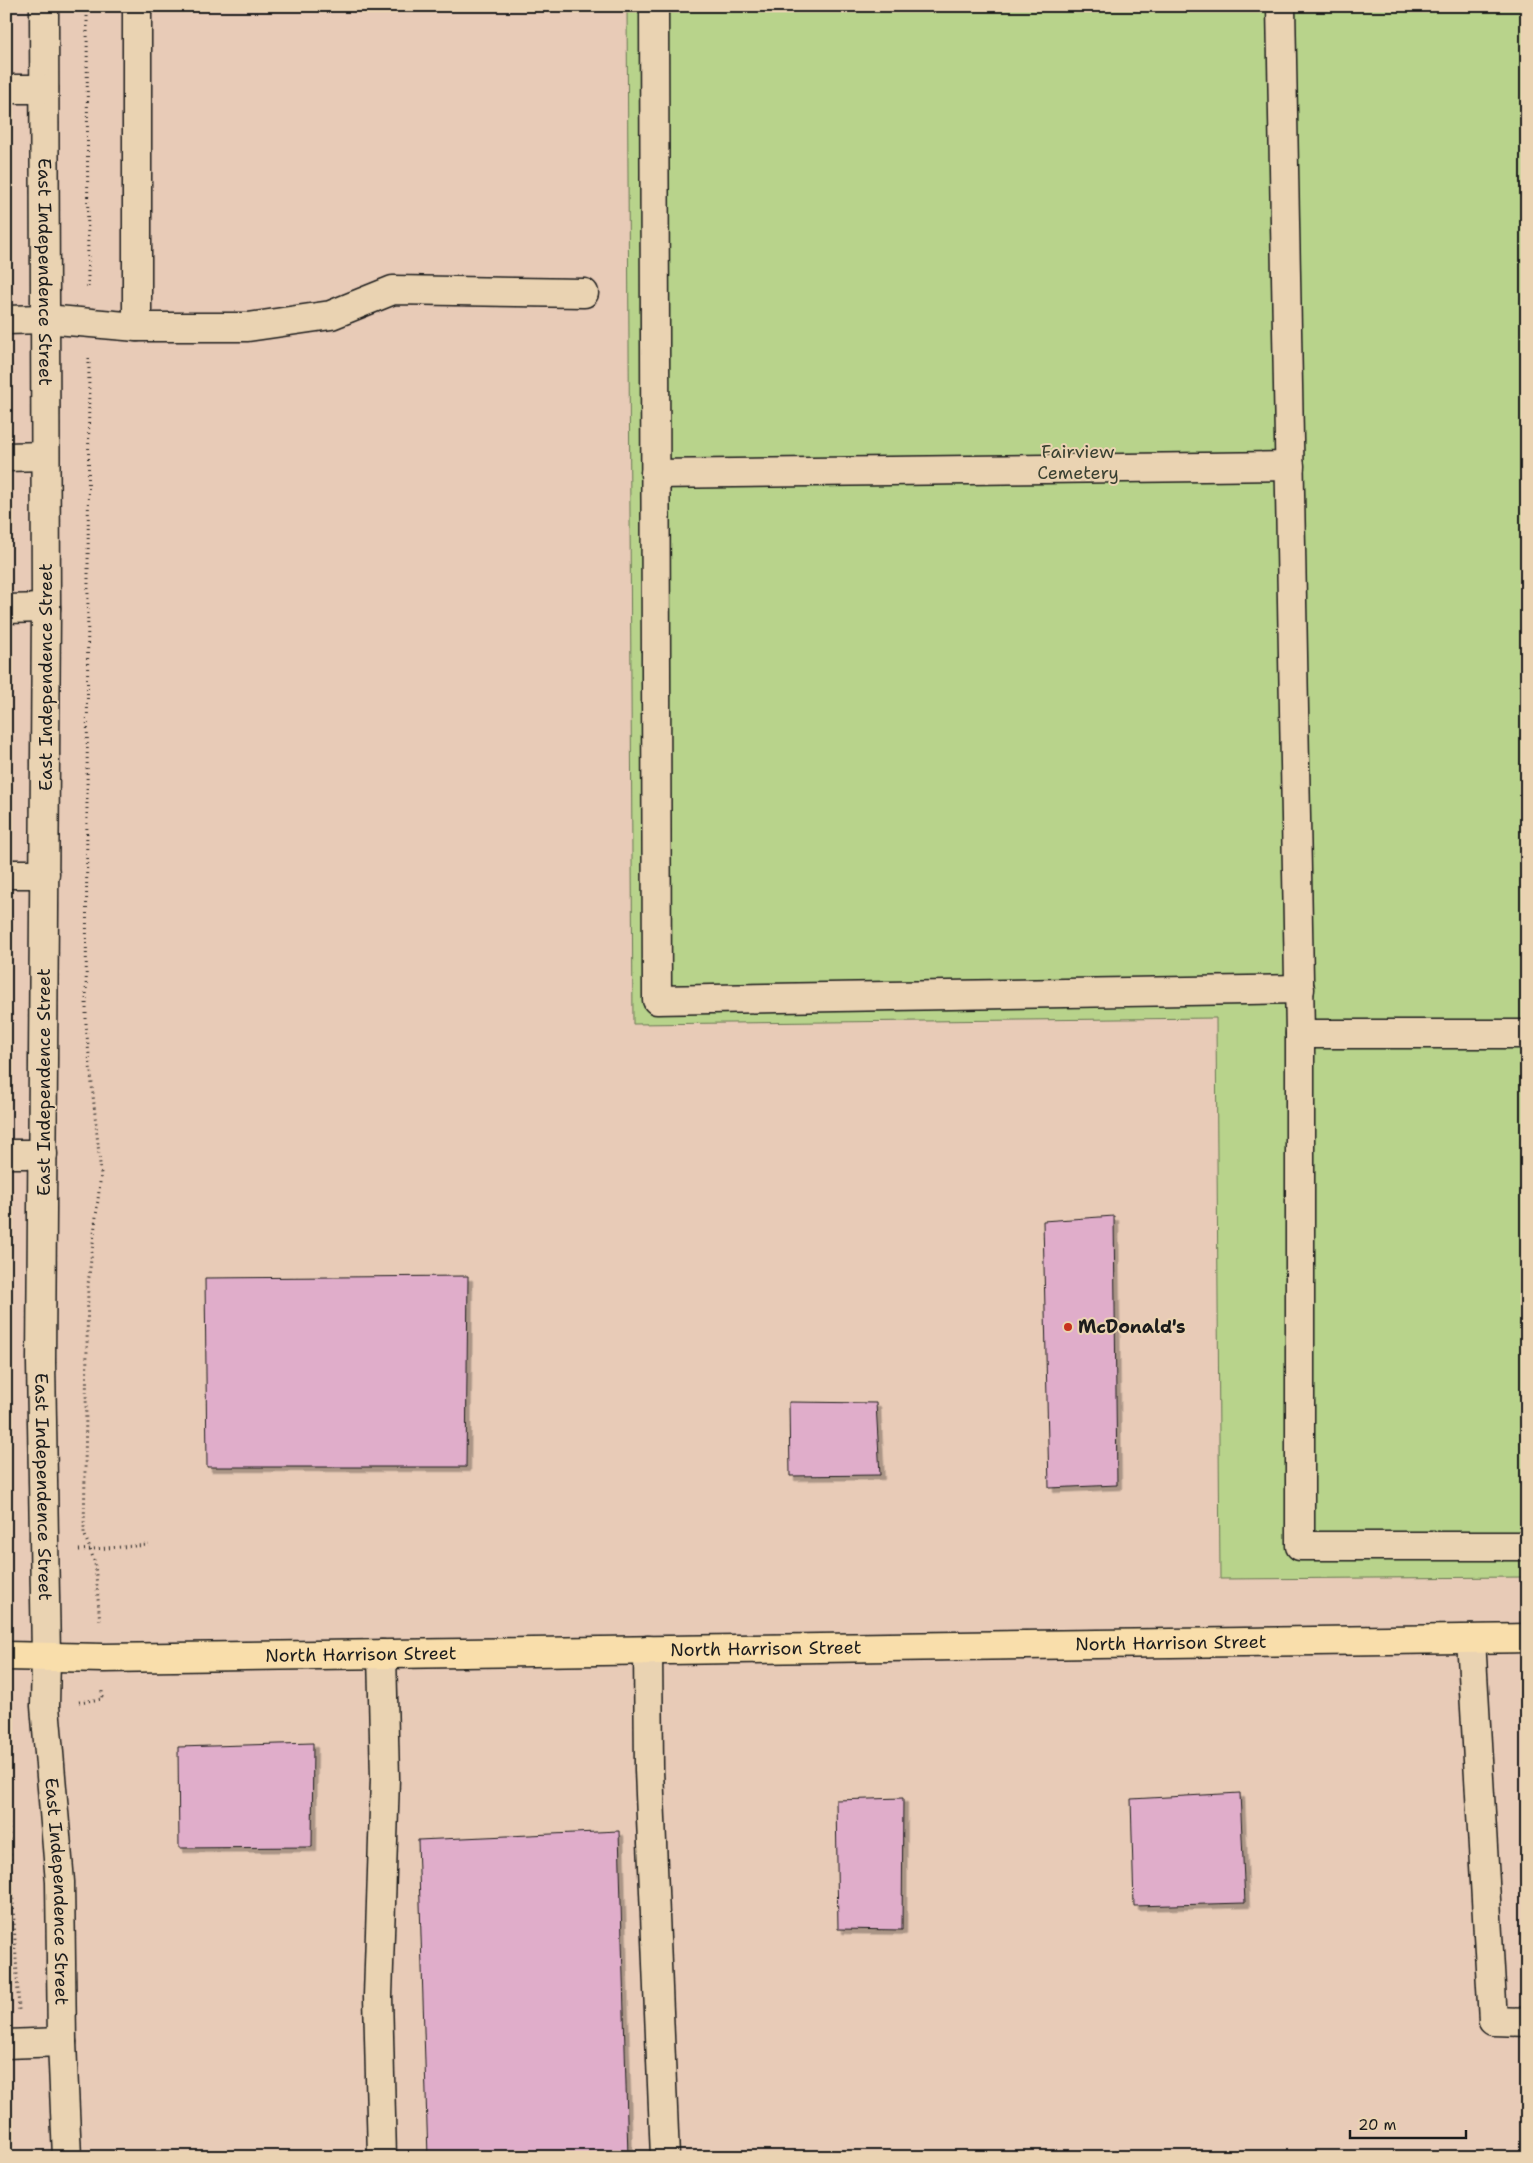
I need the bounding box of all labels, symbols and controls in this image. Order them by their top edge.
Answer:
street label: East Independence Street [33,158,57,386]
park label: Fairview Cemetery [1037,440,1119,485]
street label: East Independence Street [34,563,58,791]
street label: East Independence Street [32,968,56,1196]
place label: McDonald's [1078,1315,1185,1339]
marker: McDonald's [1062,1321,1074,1333]
street label: East Independence Street [29,1373,57,1601]
street label: North Harrison Street [1075,1630,1267,1656]
street label: North Harrison Street [670,1635,862,1662]
street label: North Harrison Street [265,1641,457,1668]
street label: East Independence Street [39,1777,74,2006]
scale bar [1350,2108,1467,2140]
text: 20 m [1358,2115,1397,2135]

